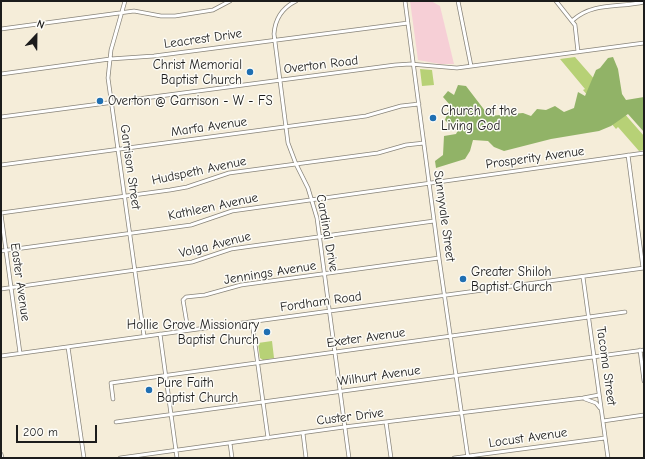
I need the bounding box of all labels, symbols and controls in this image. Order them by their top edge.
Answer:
north arrow [16,16,56,56]
text: N [35,17,46,32]
street label: Leacrest Drive [163,26,243,52]
street label: Overton Road [283,53,359,77]
place label: Christ Memorial Baptist Church [153,57,242,88]
marker: Christ Memorial Baptist Church [245,67,255,77]
place label: Overton @ Garrison - W - FS [108,93,273,109]
marker: Overton @ Garrison - W - FS [95,96,105,106]
place label: Church of the Living God [441,103,517,134]
marker: Church of the Living God [428,113,438,123]
street label: Marfa Avenue [170,114,248,140]
street label: Garrison Street [116,124,144,210]
street label: Prosperity Avenue [485,143,585,173]
street label: Hudspeth Avenue [150,153,248,189]
street label: Sunnyvale Street [430,169,458,263]
street label: Kathleen Avenue [167,190,259,224]
street label: Cardinal Drive [313,193,341,273]
street label: Volga Avenue [177,229,253,261]
street label: Easter Avenue [7,242,33,322]
street label: Jennings Avenue [223,258,317,288]
place label: Greater Shiloh Baptist Church [471,264,552,295]
marker: Greater Shiloh Baptist Church [458,274,468,284]
street label: Fordham Road [279,289,363,315]
place label: Hollie Grove Missionary Baptist Church [127,317,259,348]
street label: Exeter Avenue [326,325,406,351]
street label: Tacoma Street [593,325,619,407]
marker: Hollie Grove Missionary Baptist Church [262,327,272,337]
street label: Wilhurt Avenue [337,362,421,390]
place label: Pure Faith Baptist Church [157,375,238,406]
marker: Pure Faith Baptist Church [144,385,154,395]
street label: Custer Drive [316,405,384,429]
scale bar [18,417,99,443]
text: 200 m [23,425,58,439]
street label: Locust Avenue [488,425,568,451]

